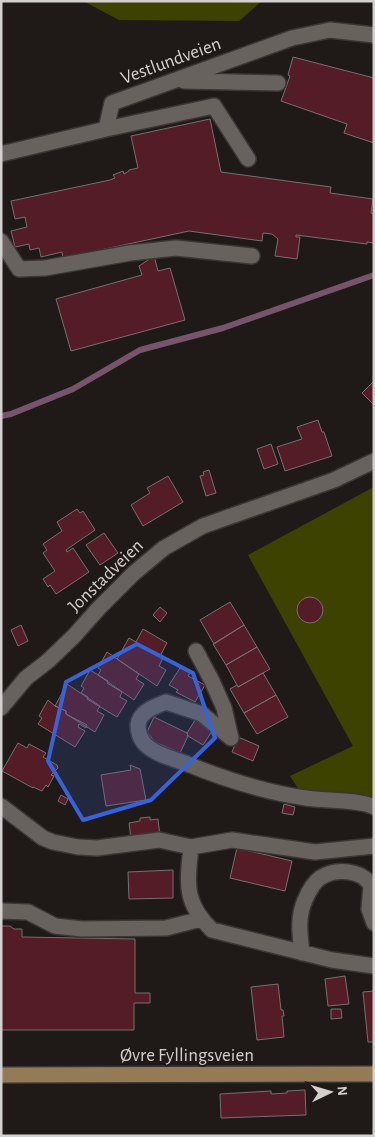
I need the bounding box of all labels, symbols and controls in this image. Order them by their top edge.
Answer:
street label: Vestlundveien [118,34,224,88]
street label: Jonstadveien [65,536,147,616]
street label: Øvre Fyllingsveien [120,1046,254,1065]
north arrow [305,1067,355,1117]
text: N [335,1085,349,1096]

